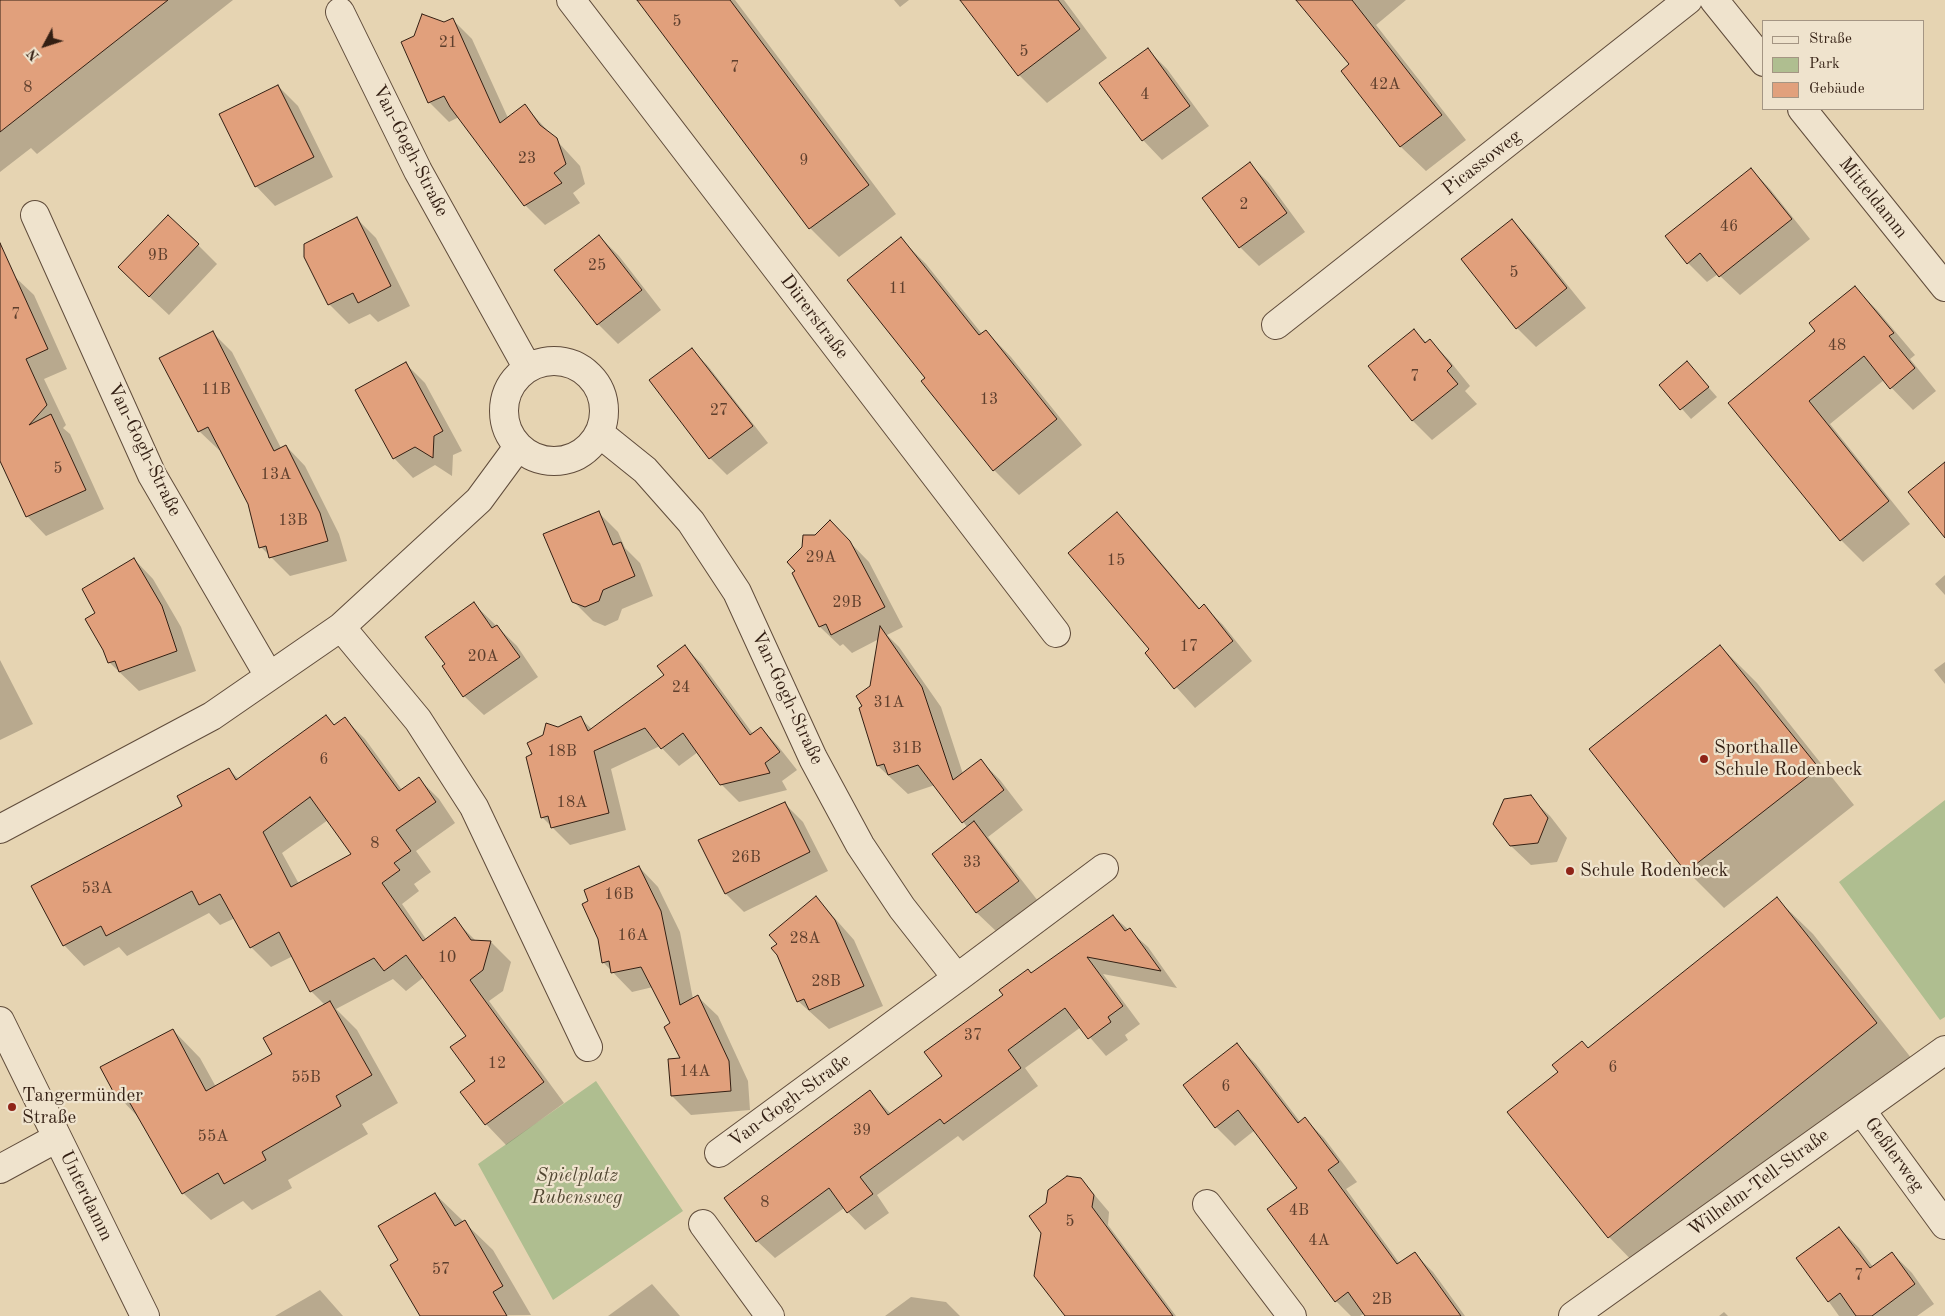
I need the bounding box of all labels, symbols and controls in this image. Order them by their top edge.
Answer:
house number: 5 [672,12,682,32]
north arrow [20,20,70,70]
legend [1762,20,1925,110]
text: Straße [1809,32,1852,47]
house number: 21 [439,33,457,53]
house number: 5 [1019,42,1029,62]
text: N [25,46,42,63]
text: Park [1809,57,1840,72]
house number: 7 [730,58,740,78]
house number: 42A [1370,75,1400,95]
house number: 8 [23,78,33,98]
street label: Van-Gogh-Straße [367,81,453,221]
text: Gebäude [1809,82,1865,97]
house number: 4 [1140,85,1150,105]
street label: Picassoweg [1438,125,1526,201]
house number: 23 [518,149,536,169]
house number: 9 [799,151,809,171]
street label: Mitteldamm [1833,153,1913,243]
house number: 2 [1239,195,1249,215]
house number: 46 [1720,217,1738,237]
house number: 9B [148,246,168,266]
house number: 25 [588,256,606,276]
house number: 5 [1509,263,1519,283]
street label: Dürerstraße [775,270,853,364]
house number: 11 [889,279,907,299]
house number: 7 [11,305,21,325]
house number: 48 [1828,336,1846,356]
house number: 7 [1410,367,1420,387]
street label: Van-Gogh-Straße [102,380,186,520]
house number: 11B [201,380,231,400]
house number: 13 [980,390,998,410]
house number: 27 [710,401,728,421]
house number: 5 [53,459,63,479]
house number: 13A [261,465,291,485]
house number: 13B [278,511,308,531]
house number: 29A [806,548,836,568]
house number: 15 [1107,551,1125,571]
house number: 29B [832,593,862,613]
street label: Van-Gogh-Straße [746,628,828,768]
house number: 17 [1180,637,1198,657]
house number: 20A [468,647,498,667]
house number: 24 [672,678,690,698]
house number: 31A [874,693,904,713]
place label: Sporthalle Schule Rodenbeck [1714,737,1862,781]
house number: 31B [892,739,922,759]
house number: 18B [547,742,577,762]
house number: 6 [319,750,329,770]
marker: Sporthalle Schule Rodenbeck [1698,753,1710,765]
house number: 18A [557,793,587,813]
house number: 8 [370,834,380,854]
house number: 26B [731,848,761,868]
house number: 33 [963,853,981,873]
place label: Schule Rodenbeck [1580,860,1728,882]
marker: Schule Rodenbeck [1564,865,1576,877]
house number: 53A [82,879,112,899]
house number: 16B [604,885,634,905]
house number: 16A [618,926,648,946]
house number: 28A [790,929,820,949]
house number: 10 [438,948,456,968]
house number: 28B [811,972,841,992]
house number: 37 [964,1026,982,1046]
street label: Van-Gogh-Straße [725,1049,855,1153]
house number: 12 [488,1054,506,1074]
house number: 6 [1608,1058,1618,1078]
house number: 14A [680,1062,710,1082]
house number: 55B [291,1068,321,1088]
house number: 6 [1221,1077,1231,1097]
place label: Tangermünder Straße [22,1085,143,1129]
marker: Tangermünder Straße [6,1101,18,1113]
street label: Geßlerweg [1859,1113,1929,1197]
house number: 39 [853,1121,871,1141]
street label: Wilhelm-Tell-Straße [1684,1124,1834,1242]
house number: 55A [198,1127,228,1147]
street label: Unterdamm [54,1147,118,1245]
park label: Spielplatz Rubensweg [532,1165,622,1209]
house number: 8 [760,1193,770,1213]
house number: 4B [1289,1201,1309,1221]
house number: 5 [1065,1212,1075,1232]
house number: 4A [1308,1231,1330,1251]
house number: 57 [432,1260,450,1280]
house number: 7 [1854,1266,1864,1286]
house number: 2B [1372,1290,1392,1310]

